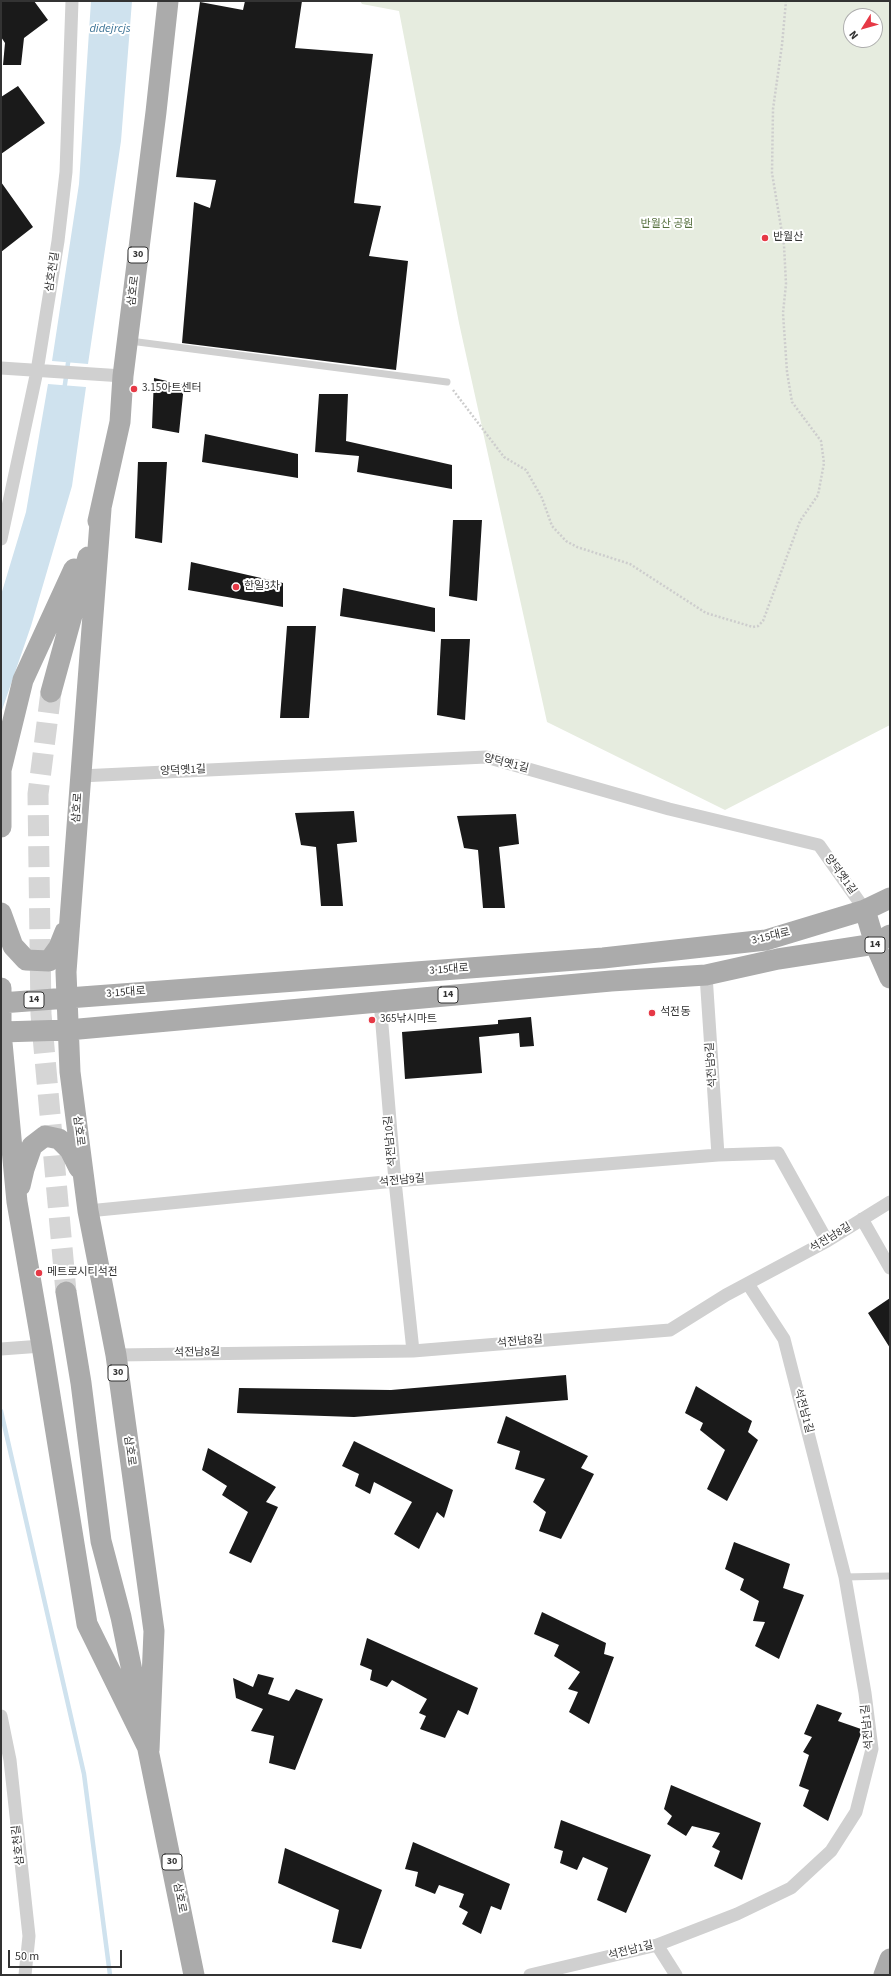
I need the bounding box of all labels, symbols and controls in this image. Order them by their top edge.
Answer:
north arrow [843,8,883,48]
water label: didejrcjs [89,22,131,36]
text: N [846,27,862,42]
park label: 반월산 공원 [641,218,693,232]
place label: 반월산 [773,231,803,245]
marker: 반월산 [760,233,770,243]
road number: 30 [128,247,148,263]
street label: 삼호천길 [43,251,63,293]
street label: 삼호로 [126,275,142,307]
place label: 3.15아트센터 [142,382,202,396]
marker: 3.15아트센터 [129,384,139,394]
place label: 한일3차 [244,580,280,594]
marker: 한일3차 [231,582,241,592]
street label: 양덕옛1길 [482,752,530,776]
street label: 양덕옛1길 [160,763,206,779]
street label: 삼호로 [70,792,86,824]
street label: 양덕옛1길 [821,853,859,897]
street label: 3·15대로 [750,926,792,948]
road number: 14 [865,937,885,953]
street label: 3·15대로 [429,962,469,978]
street label: 3·15대로 [106,985,146,1001]
road number: 14 [438,987,458,1003]
road number: 14 [24,992,44,1008]
place label: 석전동 [660,1006,690,1020]
marker: 석전동 [647,1008,657,1018]
place label: 365낚시마트 [380,1013,437,1027]
marker: 365낚시마트 [367,1015,377,1025]
street label: 석전남9길 [704,1042,720,1088]
street label: 삼호로 [70,1115,86,1147]
street label: 석전남10길 [382,1115,400,1167]
street label: 석전남9길 [379,1172,425,1190]
street label: 석전남8길 [808,1221,854,1255]
place label: 메트로시티석전 [47,1266,118,1280]
marker: 메트로시티석전 [34,1268,44,1278]
street label: 석전남8길 [497,1333,543,1351]
street label: 석전남8길 [174,1346,220,1360]
road number: 30 [108,1365,128,1381]
street label: 석전남1길 [791,1387,815,1435]
street label: 삼호로 [120,1435,138,1467]
street label: 석전남1길 [859,1704,877,1750]
street label: 삼호천길 [10,1824,28,1866]
road number: 30 [162,1854,182,1870]
street label: 삼호로 [170,1882,188,1914]
street label: 석전남1길 [607,1939,655,1963]
scale bar [10,1942,124,1968]
text: 50 m [15,1948,39,1965]

